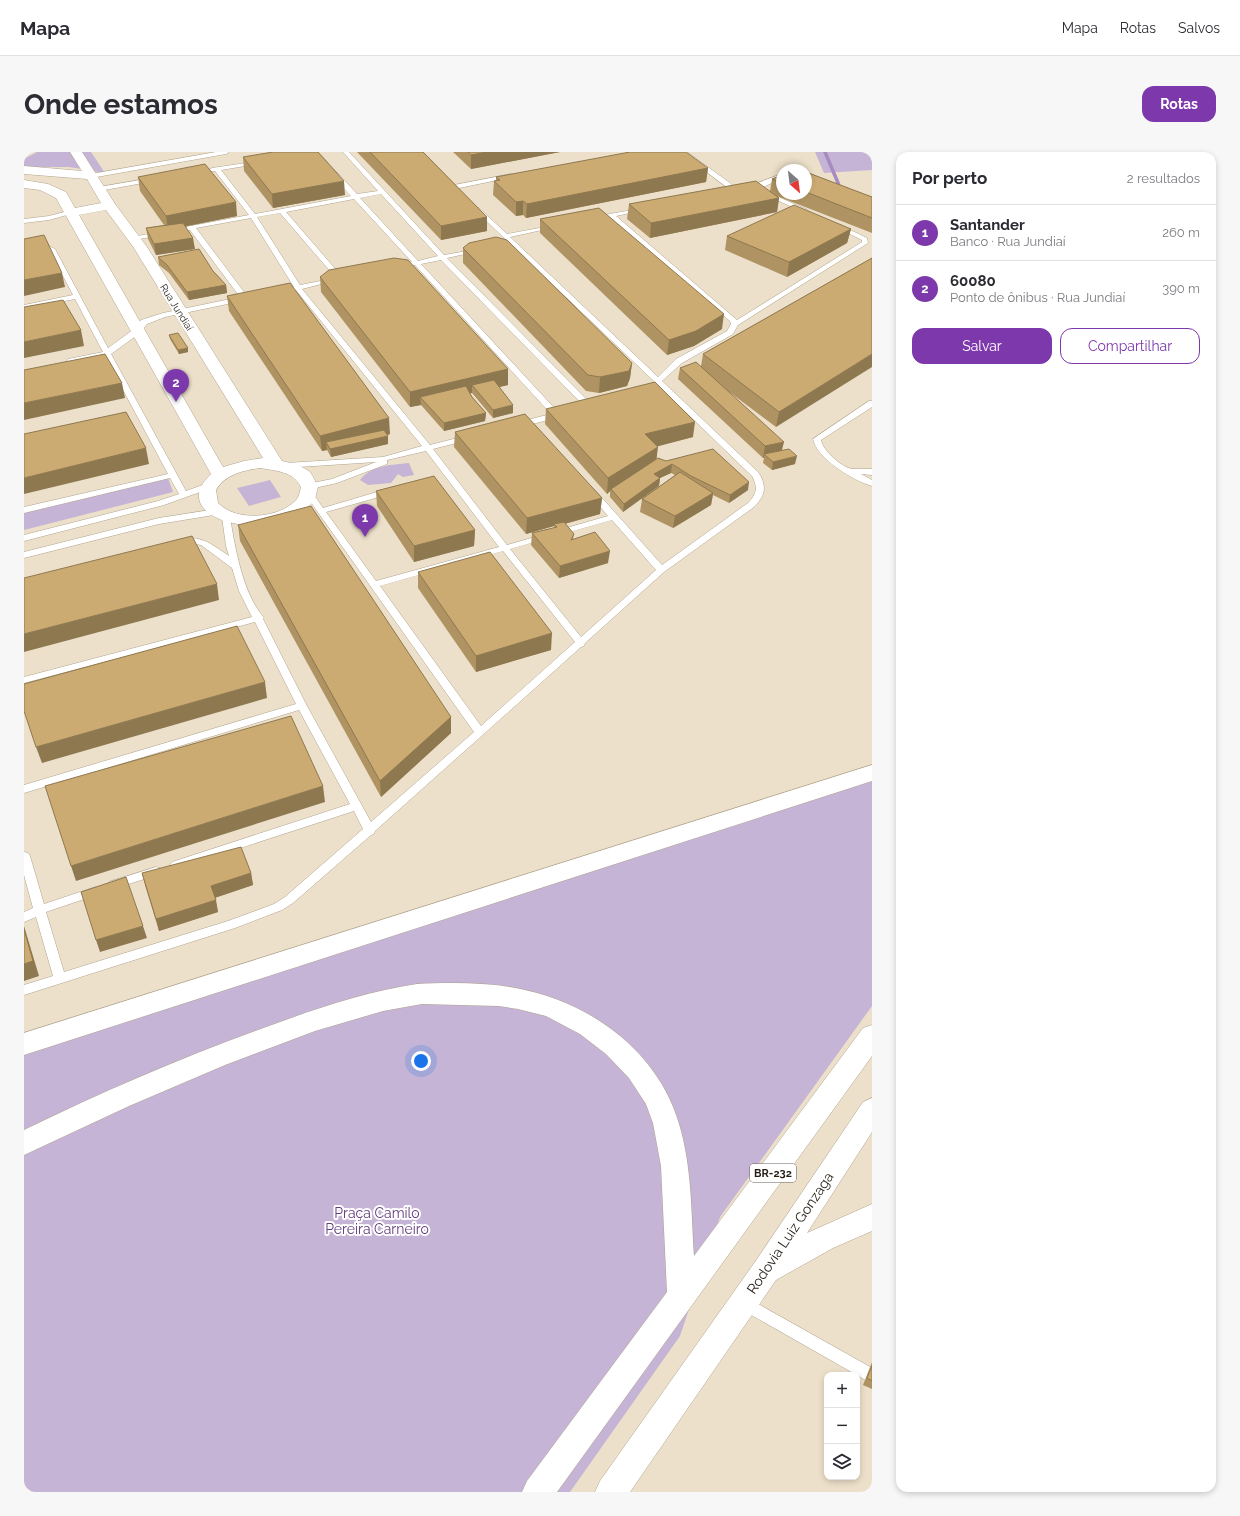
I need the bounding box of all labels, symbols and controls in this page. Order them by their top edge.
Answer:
text: Mapa [20,17,70,39]
text: Mapa [1062,20,1098,36]
text: Rotas [1120,20,1156,36]
text: Salvos [1178,20,1220,36]
button: Rotas [1142,86,1216,122]
text: Onde estamos [24,88,218,121]
north arrow [776,164,812,200]
text: Por perto [912,168,987,188]
text: 2 resultados [1127,171,1200,186]
text: Santander [950,216,1025,234]
text: 1 [922,225,928,240]
text: 260 m [1162,225,1200,240]
text: Banco · Rua Jundiaí [950,234,1066,249]
text: 60080 [950,272,996,290]
text: 2 [921,281,929,296]
text: 390 m [1162,281,1200,296]
street label: Rua Jundiaí [158,282,196,333]
text: Ponto de ônibus · Rua Jundiaí [950,290,1125,305]
button: Salvar [912,328,1052,364]
button: Compartilhar [1060,328,1200,364]
pin: 2 [163,369,189,402]
pin: 1 [352,504,378,537]
your location [411,1051,431,1071]
road number: BR-232 [750,1164,796,1182]
street label: Rodovia Luiz Gonzaga [743,1169,837,1297]
park label: Praça Camilo Pereira Carneiro [325,1205,429,1237]
map controls [824,1372,860,1480]
button: + [824,1372,860,1408]
button: − [824,1408,860,1444]
button: layers [824,1444,860,1480]

